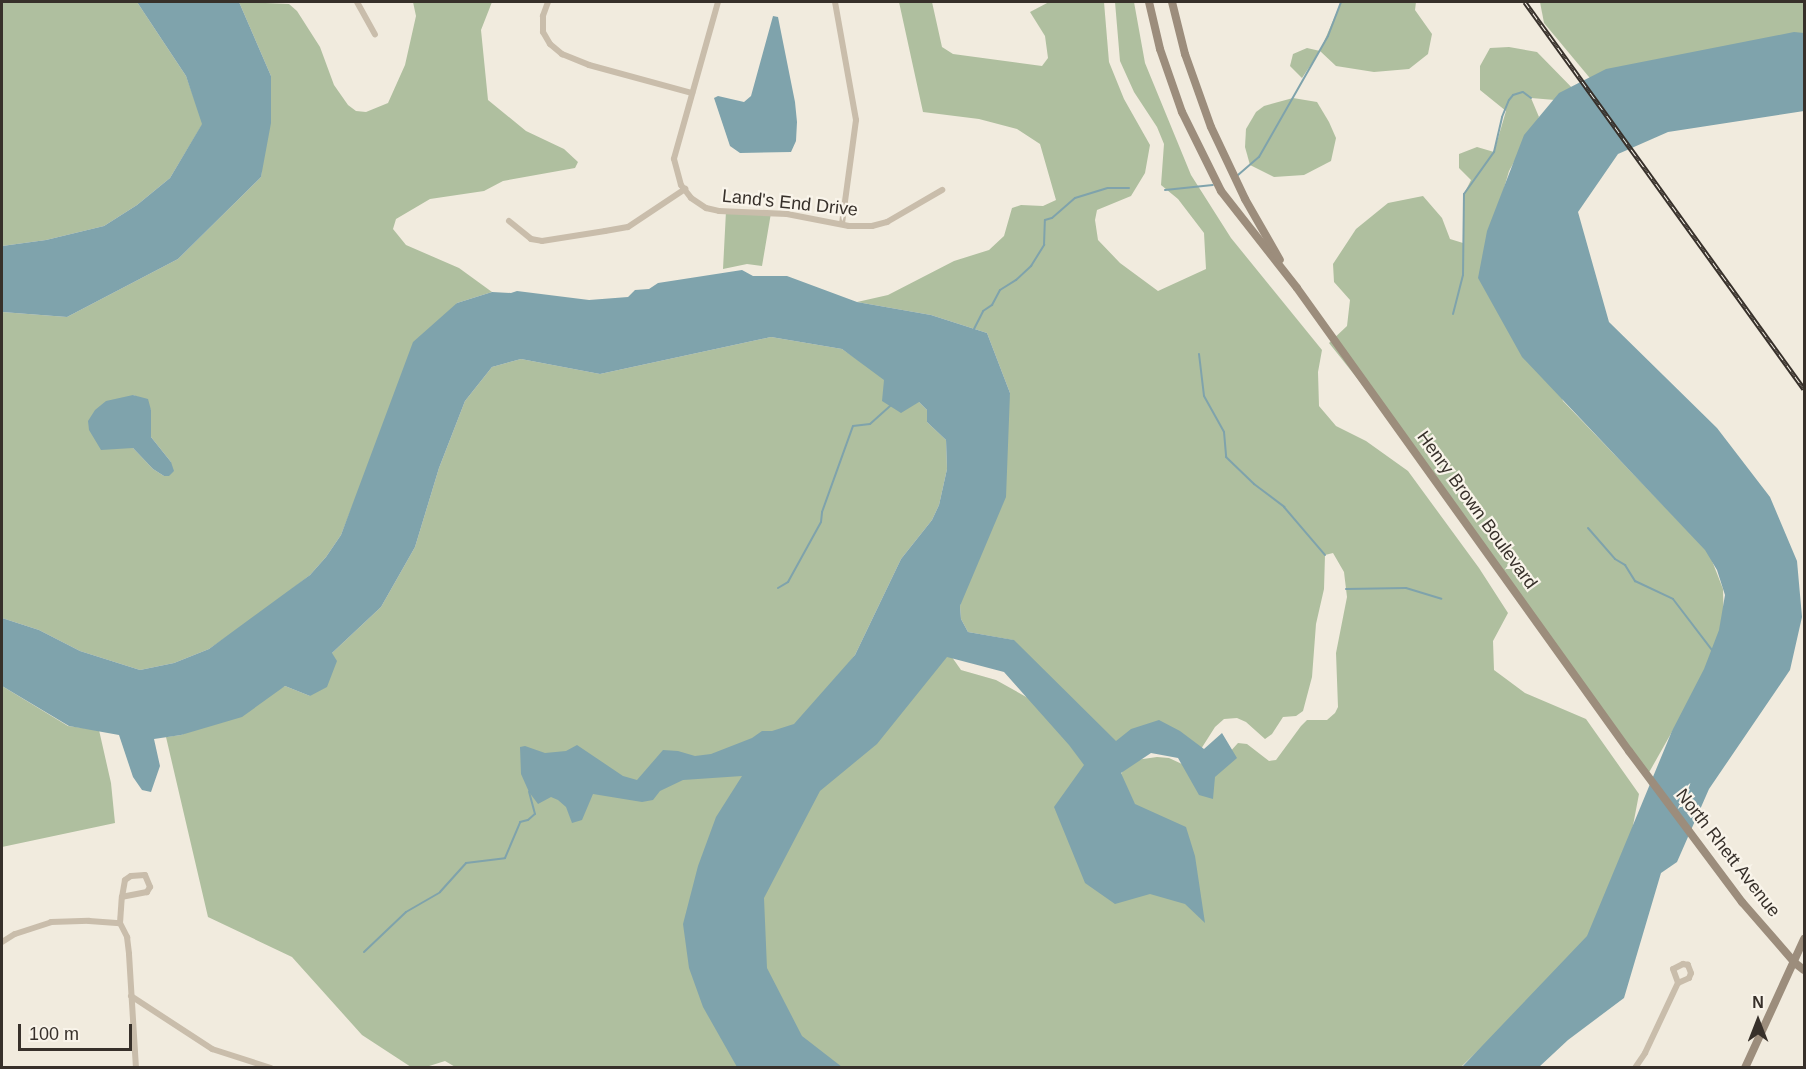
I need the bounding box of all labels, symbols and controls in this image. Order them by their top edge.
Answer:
street label: Land's End Drive [721,185,859,221]
street label: Henry Brown Boulevard [1412,427,1542,593]
street label: North Rhett Avenue [1671,784,1785,922]
north arrow [1728,991,1788,1051]
text: N [1752,994,1764,1011]
scale bar [21,1012,135,1050]
text: 100 m [29,1024,79,1044]

